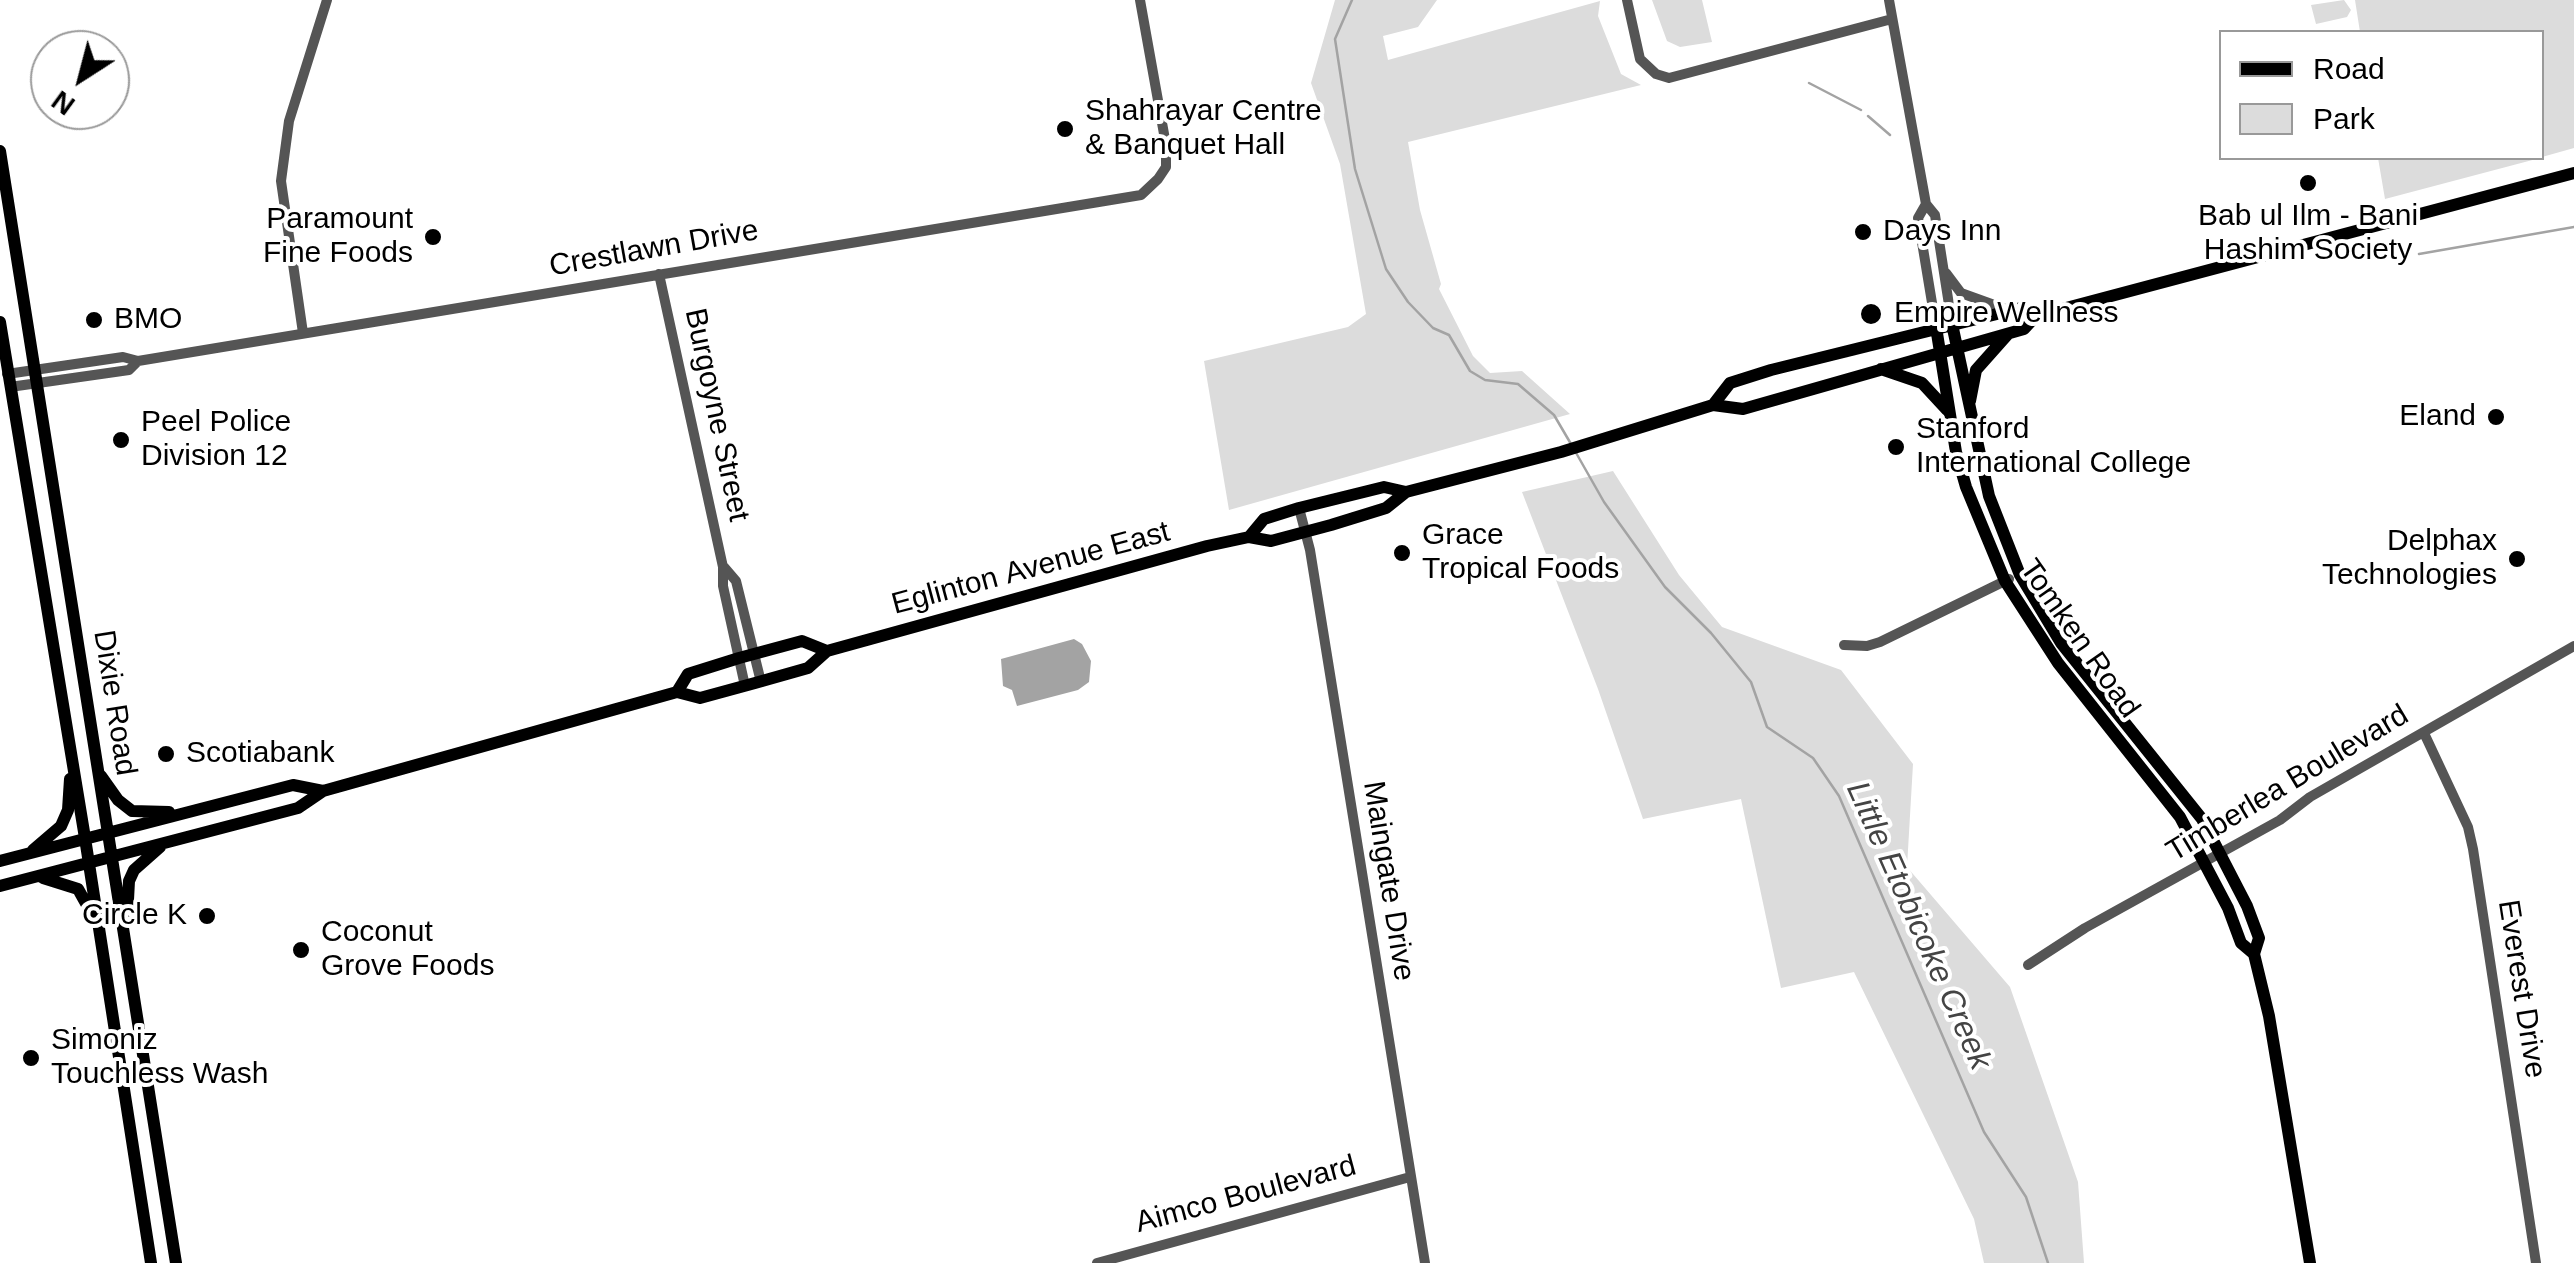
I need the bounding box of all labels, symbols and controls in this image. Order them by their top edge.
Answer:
north arrow [30,30,130,130]
legend [2219,30,2544,160]
text: Road [2313,52,2385,85]
text: N [46,85,81,122]
place label: Shahrayar Centre & Banquet Hall [1085,94,1322,164]
text: Park [2313,102,2375,135]
marker: Shahrayar Centre & Banquet Hall [1054,118,1076,140]
marker: Bab ul Ilm - Bani Hashim Society [2297,172,2319,194]
place label: Bab ul Ilm - Bani Hashim Society [2198,199,2418,270]
place label: Paramount Fine Foods [263,202,413,272]
street label: Crestlawn Drive [547,213,761,285]
place label: Days Inn [1883,214,2001,250]
marker: Days Inn [1852,221,1874,243]
marker: Paramount Fine Foods [422,226,444,248]
place label: Empire Wellness [1894,296,2119,332]
marker: Empire Wellness [1858,301,1884,327]
place label: BMO [114,302,182,338]
street label: Burgoyne Street [676,305,756,525]
marker: BMO [83,309,105,331]
place label: Eland [2399,399,2476,435]
place label: Peel Police Division 12 [141,405,291,476]
marker: Eland [2485,406,2507,428]
place label: Stanford International College [1916,412,2191,482]
marker: Peel Police Division 12 [110,429,132,451]
marker: Stanford International College [1885,436,1907,458]
street label: Eglinton Avenue East [888,515,1174,623]
place label: Grace Tropical Foods [1422,518,1619,588]
place label: Delphax Technologies [2322,524,2497,594]
marker: Grace Tropical Foods [1391,542,1413,564]
marker: Delphax Technologies [2506,548,2528,570]
street label: Tomken Road [2011,553,2147,725]
street label: Dixie Road [85,628,143,778]
street label: Timberlea Boulevard [2161,698,2415,870]
place label: Scotiabank [186,736,334,772]
marker: Scotiabank [155,743,177,765]
water label: Little Etobicoke Creek [1837,776,1999,1076]
street label: Maingate Drive [1354,779,1422,983]
street label: Everest Drive [2489,897,2553,1081]
place label: Circle K [82,898,187,934]
marker: Circle K [196,905,218,927]
place label: Coconut Grove Foods [321,915,494,986]
marker: Coconut Grove Foods [290,939,312,961]
place label: Simoniz Touchless Wash [51,1023,268,1094]
marker: Simoniz Touchless Wash [20,1047,42,1069]
street label: Aimco Boulevard [1132,1148,1360,1242]

